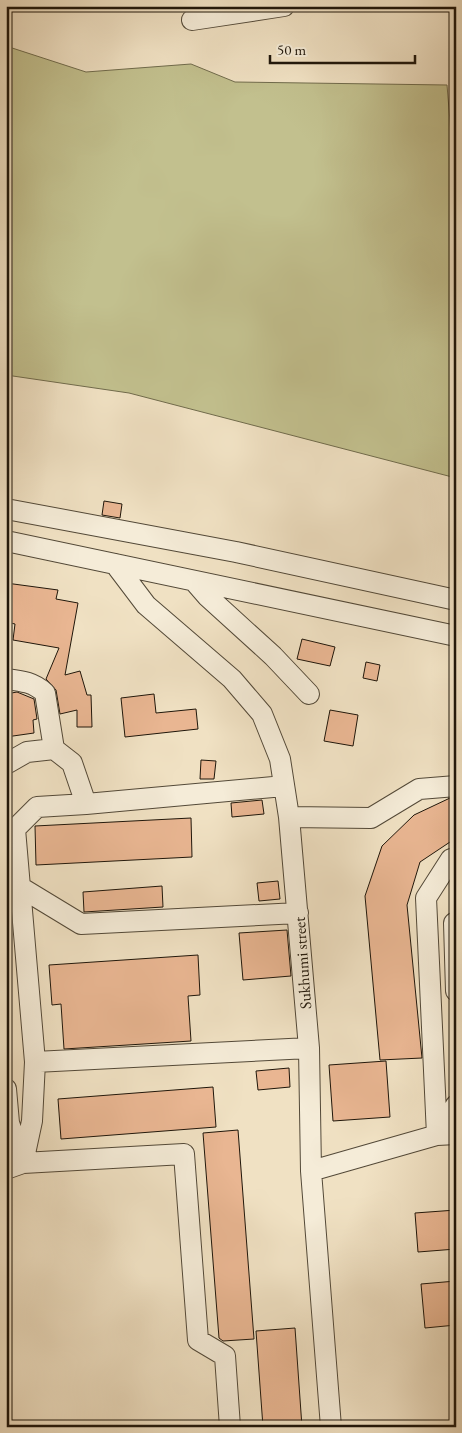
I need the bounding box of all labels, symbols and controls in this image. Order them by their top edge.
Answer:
scale bar [270,32,414,64]
text: 50 m [277,40,306,59]
street label: Sukhumi street [289,916,316,1010]

